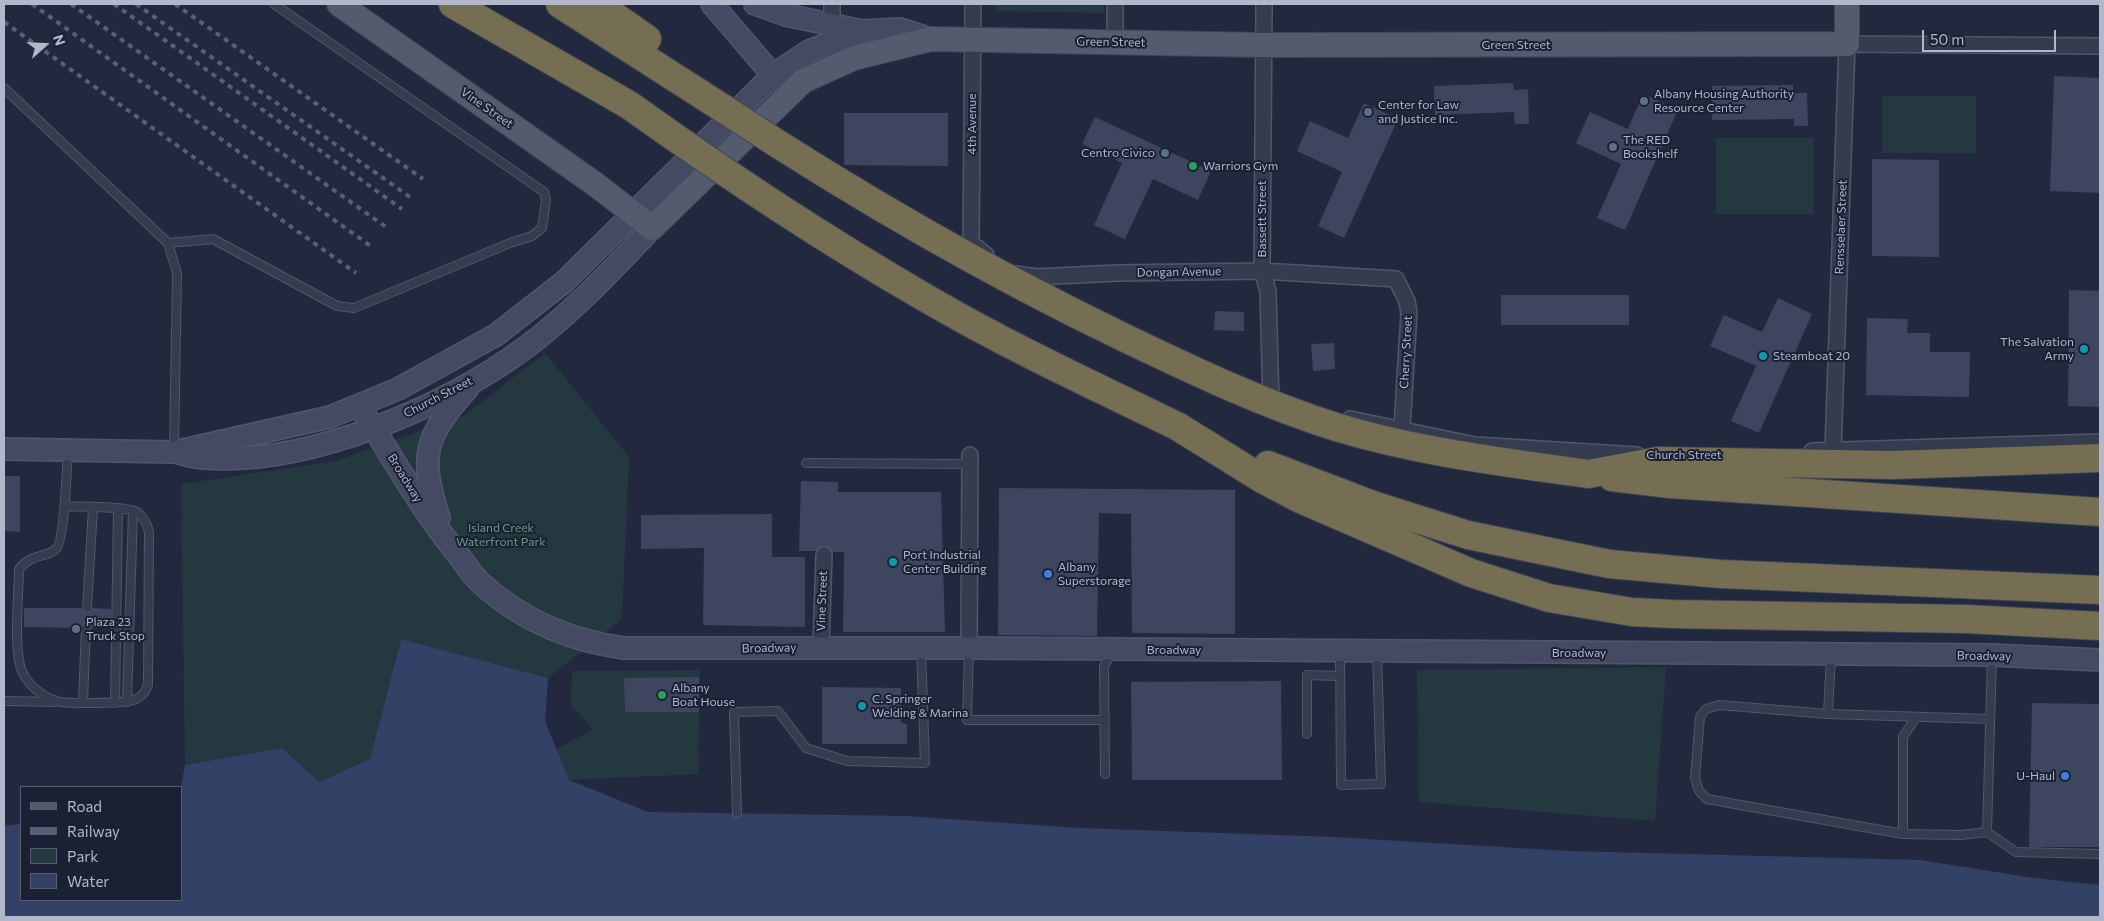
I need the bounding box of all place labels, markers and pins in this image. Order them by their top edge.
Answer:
place label: Albany Housing Authority Resource Center [1654,87,1794,115]
marker: Albany Housing Authority Resource Center [1638,95,1650,107]
place label: Center for Law and Justice Inc. [1378,98,1459,126]
marker: Center for Law and Justice Inc. [1362,106,1374,118]
place label: The RED Bookshelf [1623,133,1678,161]
marker: The RED Bookshelf [1607,141,1619,153]
place label: Centro Civico [1081,146,1155,160]
marker: Centro Civico [1159,147,1171,159]
place label: Warriors Gym [1203,159,1278,173]
marker: Warriors Gym [1187,160,1199,172]
place label: The Salvation Army [2000,335,2074,363]
marker: The Salvation Army [2078,343,2090,355]
place label: Steamboat 20 [1773,349,1850,363]
marker: Steamboat 20 [1757,350,1769,362]
place label: Port Industrial Center Building [903,548,987,576]
marker: Port Industrial Center Building [887,556,899,568]
place label: Albany Superstorage [1058,560,1131,588]
marker: Albany Superstorage [1042,568,1054,580]
place label: Plaza 23 Truck Stop [86,615,145,643]
marker: Plaza 23 Truck Stop [70,623,82,635]
place label: Albany Boat House [672,681,735,709]
marker: Albany Boat House [656,689,668,701]
place label: C. Springer Welding & Marina [872,692,968,720]
marker: C. Springer Welding & Marina [856,700,868,712]
place label: U-Haul [2016,769,2055,783]
marker: U-Haul [2059,770,2071,782]

